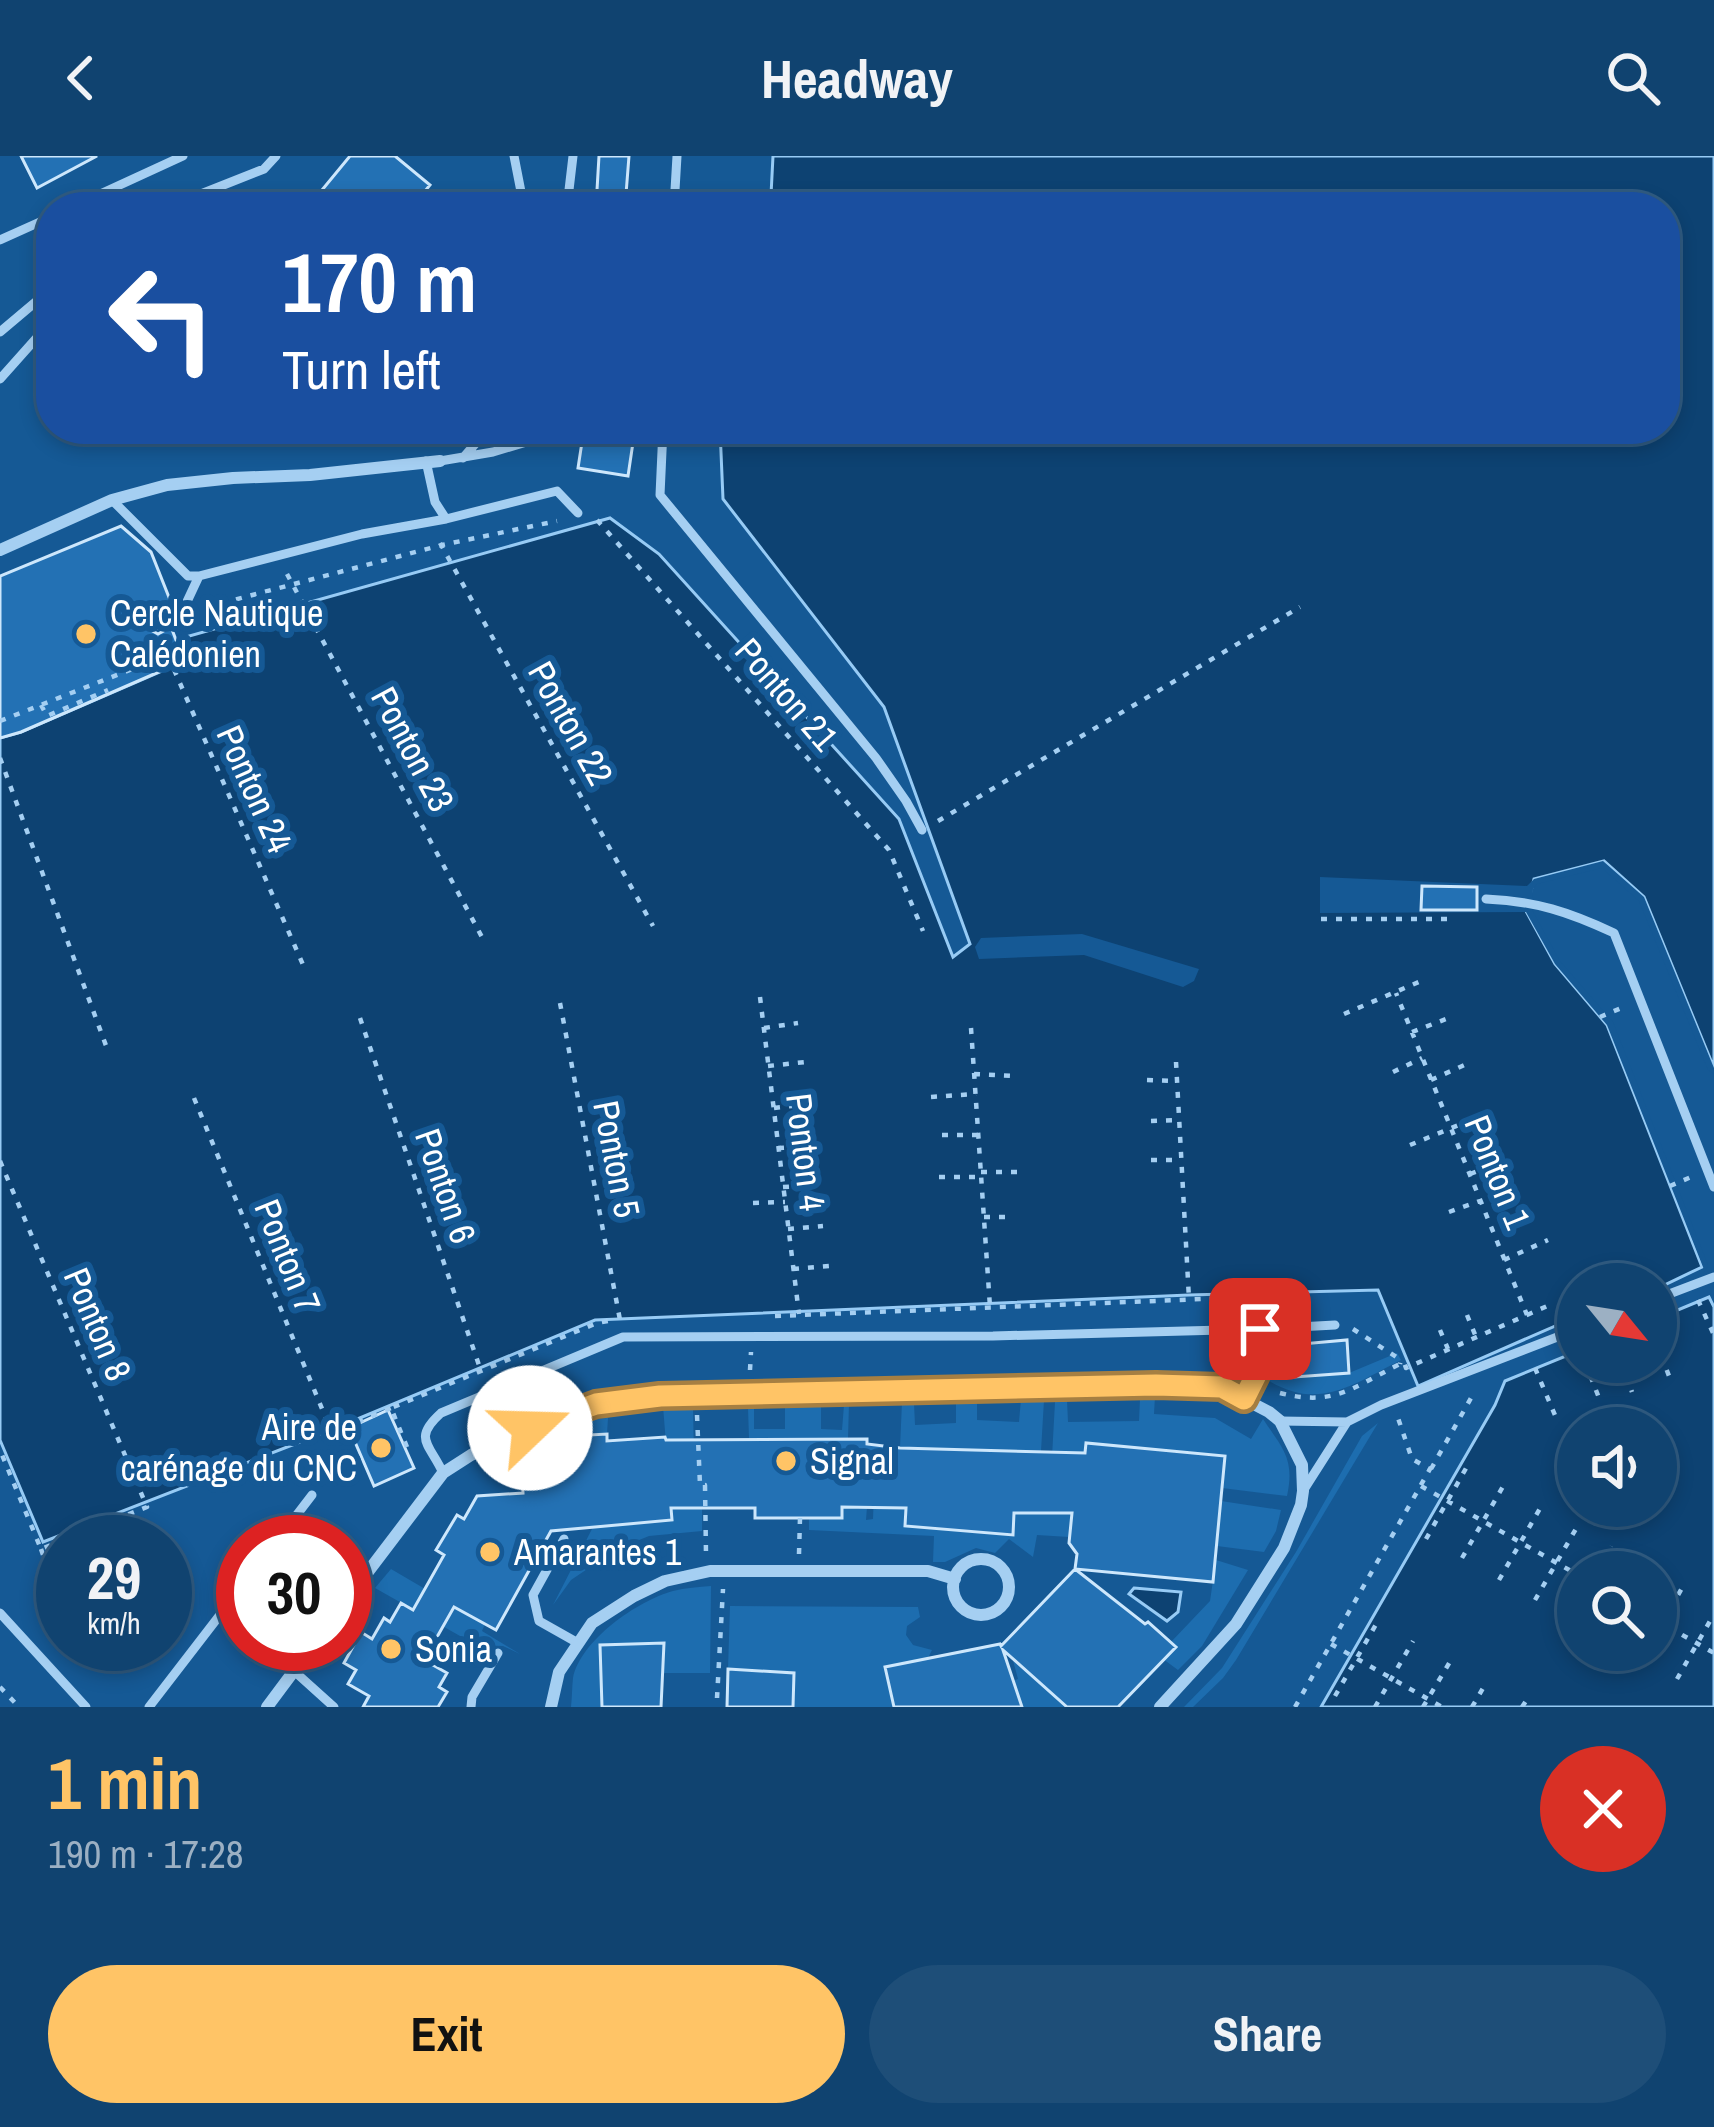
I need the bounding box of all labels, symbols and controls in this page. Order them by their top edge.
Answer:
text: Headway [761,42,953,115]
icon: back [48,45,114,111]
icon: search [1600,45,1666,111]
text: 170 m [282,225,477,338]
icon: left [84,240,240,396]
text: Turn left [282,333,441,406]
place label: Cercle Nautique Calédonien [110,589,323,678]
marker: Cercle Nautique Calédonien [73,621,99,647]
street label: Ponton 21 [725,627,850,761]
street label: Ponton 22 [517,652,625,794]
street label: Ponton 23 [360,678,466,820]
street label: Ponton 24 [206,718,304,860]
street label: Ponton 4 [775,1090,837,1214]
street label: Ponton 5 [582,1096,652,1222]
street label: Ponton 1 [1454,1108,1543,1236]
street label: Ponton 6 [404,1122,488,1250]
street label: Ponton 7 [244,1192,332,1320]
street label: Ponton 8 [53,1260,143,1388]
north arrow [1557,1263,1677,1383]
map controls [1557,1263,1677,1671]
pin [1209,1278,1311,1380]
icon: arrive [1227,1296,1293,1362]
position arrow [467,1365,593,1491]
place label: Aire de carénage du CNC [121,1403,357,1492]
button: sound [1557,1407,1677,1527]
marker: Aire de carénage du CNC [368,1435,394,1461]
place label: Signal [810,1437,894,1485]
marker: Signal [773,1448,799,1474]
speed limit sign: 30 [216,1515,372,1671]
place label: Amarantes 1 [513,1528,682,1576]
text: 29 [87,1537,141,1618]
marker: Amarantes 1 [477,1539,503,1565]
button: search [1557,1551,1677,1671]
text: km/h [87,1603,141,1643]
place label: Sonia [415,1625,492,1673]
marker: Sonia [378,1636,404,1662]
text: 1 min [48,1734,202,1831]
button: close [1540,1746,1666,1872]
text: 190 m · 17:28 [48,1828,244,1880]
button: Exit [48,1965,845,2103]
button: Share [869,1965,1666,2103]

